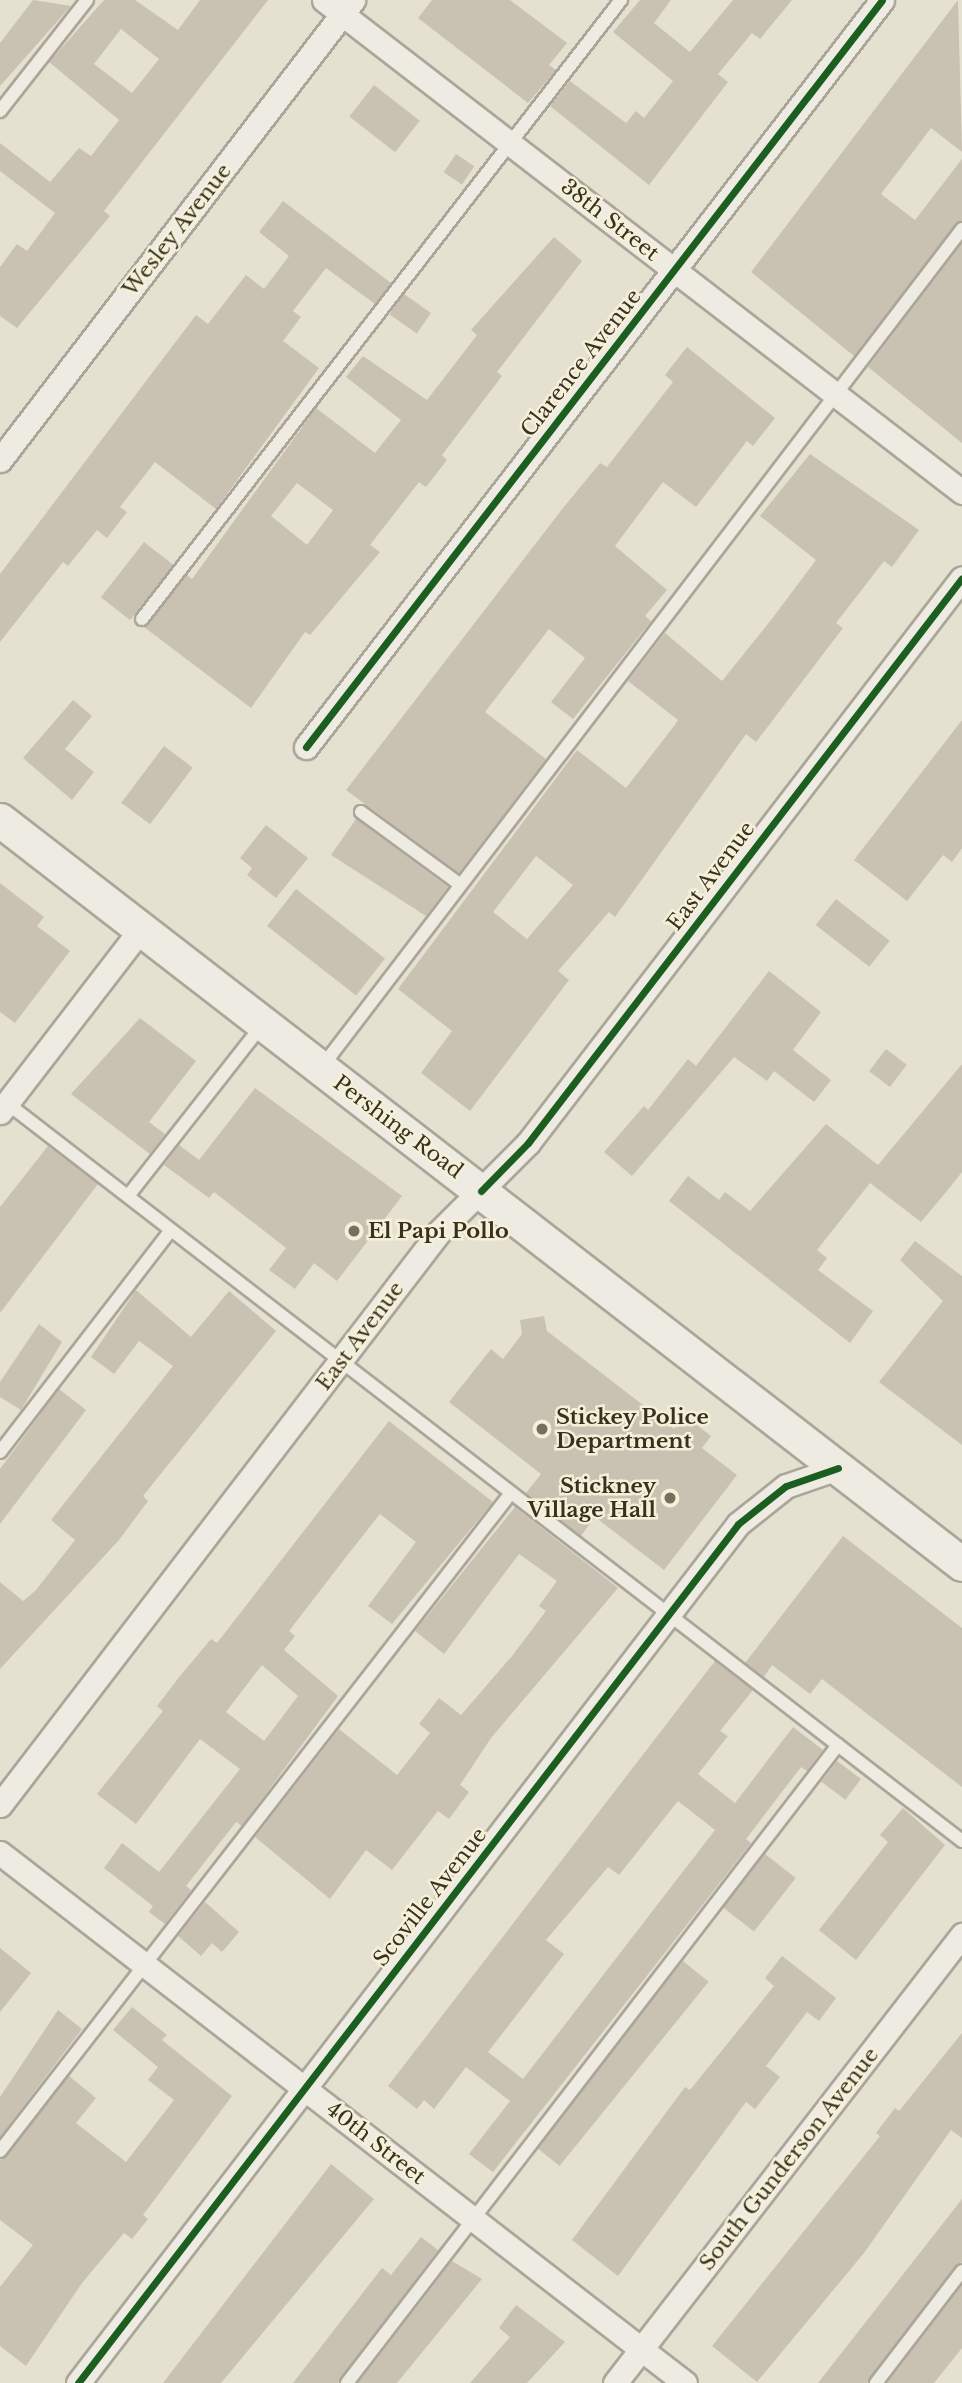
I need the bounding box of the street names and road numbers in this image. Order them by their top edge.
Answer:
street label: Wesley Avenue [117,158,237,302]
street label: 38th Street [556,174,664,266]
street label: Clarence Avenue [515,284,647,442]
street label: East Avenue [662,816,760,936]
street label: Pershing Road [328,1070,468,1184]
street label: East Avenue [311,1276,409,1396]
street label: Scoville Avenue [368,1822,492,1972]
street label: South Gunderson Avenue [694,2042,884,2276]
street label: 40th Street [321,2096,431,2190]

